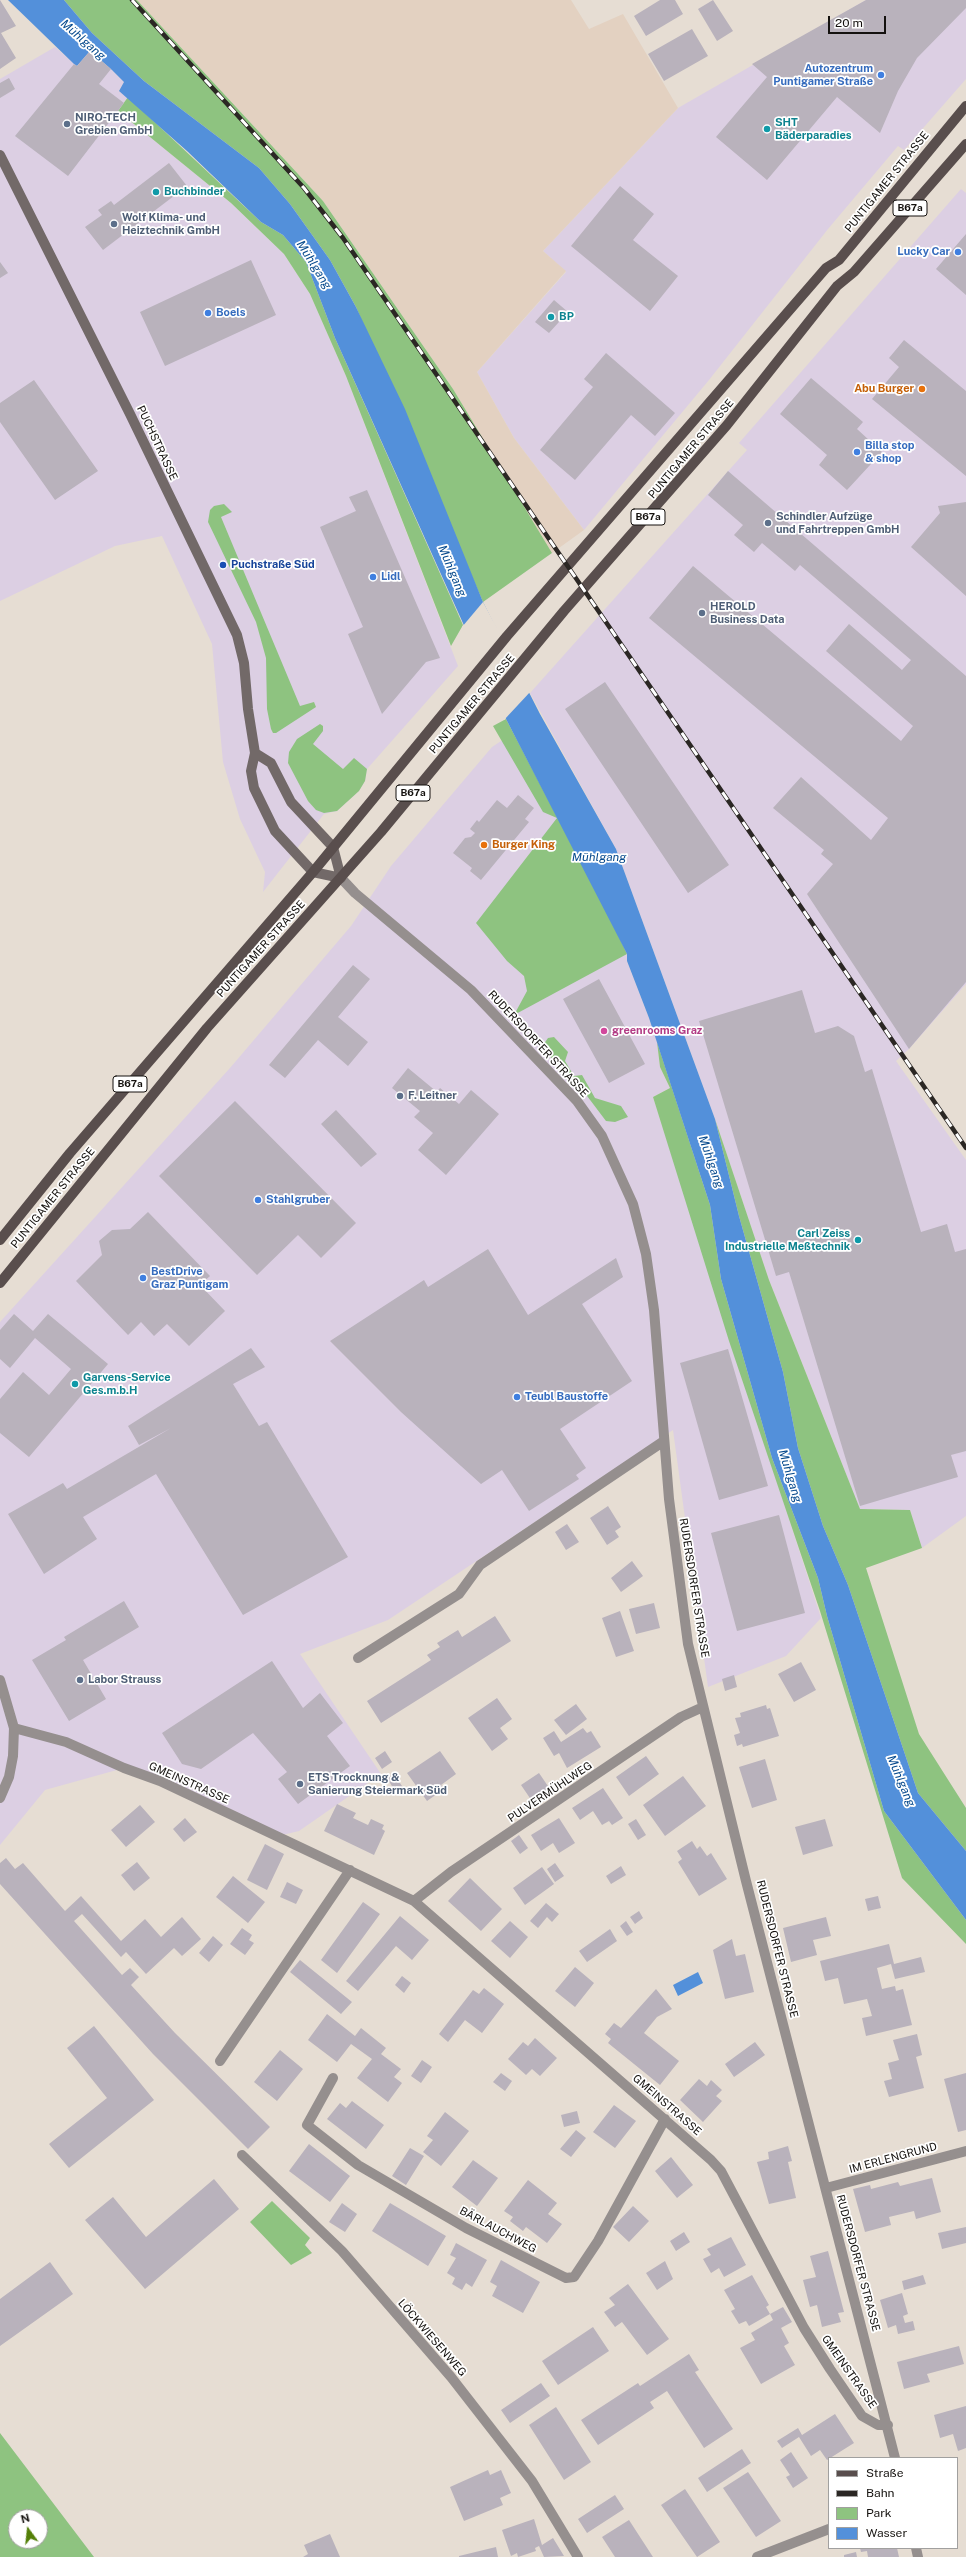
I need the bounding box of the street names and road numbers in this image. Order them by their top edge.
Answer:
street label: PUNTIGAMER STRASSE [842,129,932,235]
road number: B67a [893,200,927,216]
street label: PUNTIGAMER STRASSE [646,397,736,501]
street label: PUCHSTRASSE [134,403,180,483]
road number: B67a [631,509,665,525]
street label: PUNTIGAMER STRASSE [427,652,517,756]
road number: B67a [396,785,430,801]
street label: PUNTIGAMER STRASSE [214,898,308,1000]
street label: RUDERSDORFER STRASSE [485,988,591,1100]
road number: B67a [113,1076,147,1092]
street label: PUNTIGAMER STRASSE [8,1145,98,1251]
street label: RUDERSDORFER STRASSE [676,1517,712,1659]
street label: GMEINSTRASSE [147,1759,231,1807]
street label: PULVERMÜHLWEG [505,1759,595,1825]
street label: RUDERSDORFER STRASSE [754,1879,800,2019]
street label: GMEINSTRASSE [630,2072,704,2138]
street label: IM ERLENGRUND [848,2140,938,2176]
street label: RUDERSDORFER STRASSE [833,2193,883,2333]
street label: BÄRLAUCHWEG [457,2204,539,2256]
street label: LÖCKWIESENWEG [395,2297,469,2379]
street label: GMEINSTRASSE [819,2333,879,2411]

